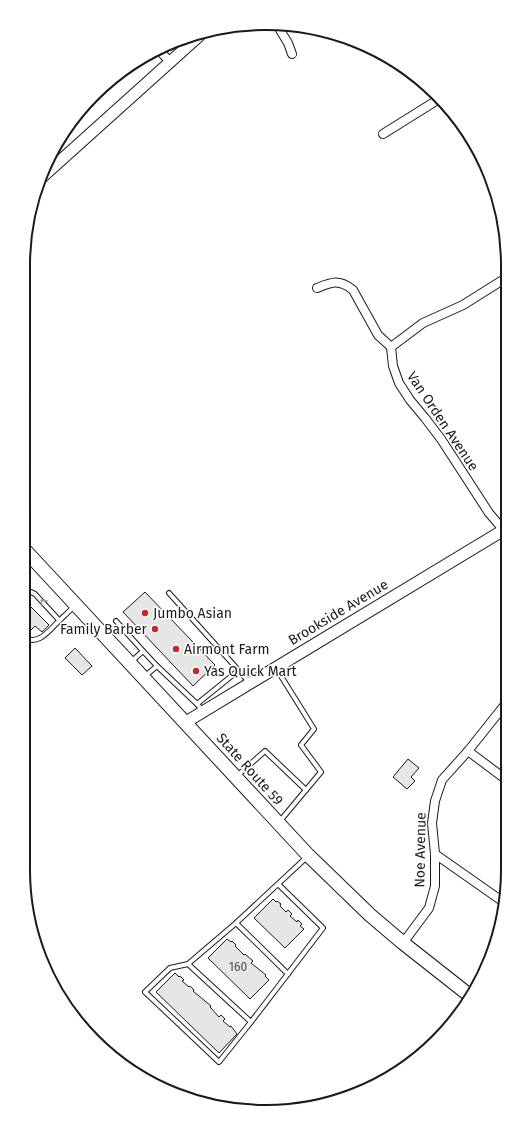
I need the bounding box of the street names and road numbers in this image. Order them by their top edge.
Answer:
street label: Van Orden Avenue [403,369,482,474]
street label: Brookside Avenue [285,576,391,649]
street label: State Route 59 [213,730,286,809]
street label: Noe Avenue [411,812,430,888]

